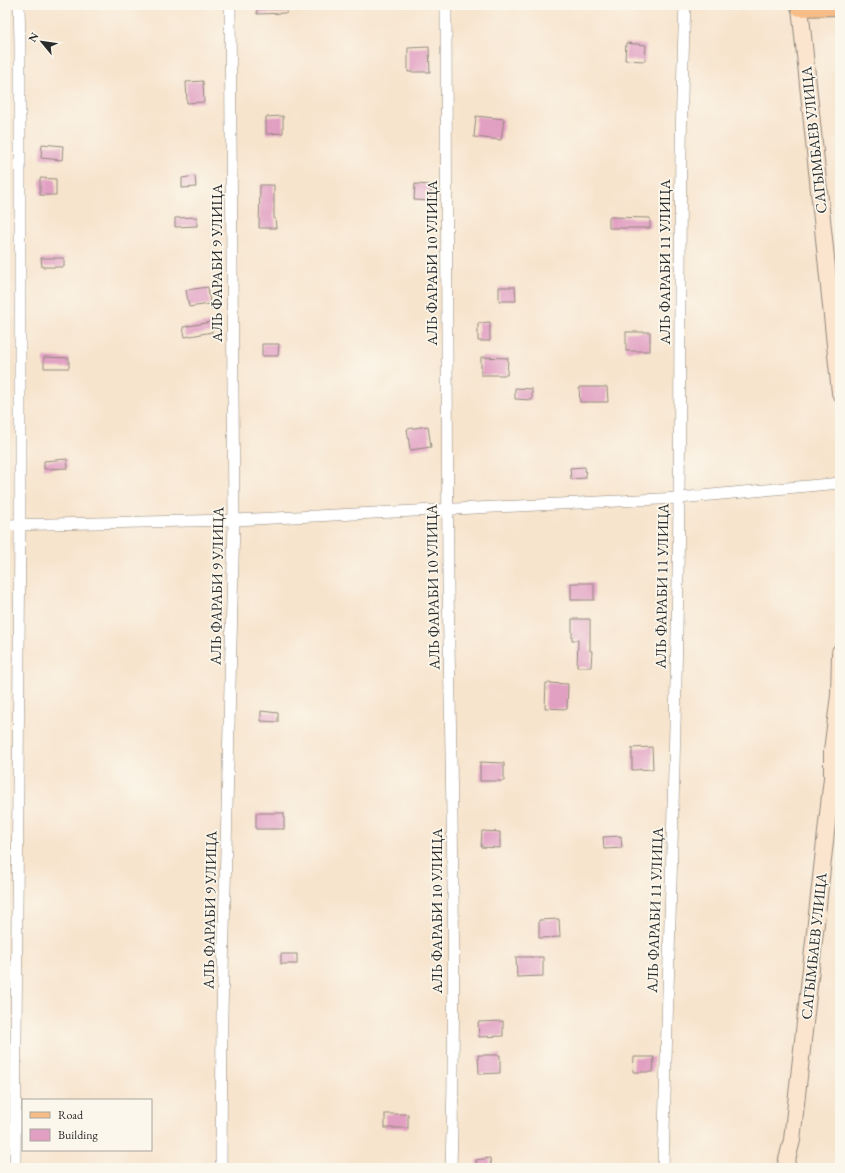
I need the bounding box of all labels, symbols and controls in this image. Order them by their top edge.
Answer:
north arrow [22,22,62,62]
text: N [25,30,42,44]
street label: САГЫМБАЕВ УЛИЦА [796,65,831,214]
street label: АЛЬ ФАРАБИ 11 УЛИЦА [655,179,674,346]
street label: АЛЬ ФАРАБИ 10 УЛИЦА [422,180,441,347]
street label: АЛЬ ФАРАБИ 9 УЛИЦА [207,183,226,343]
street label: АЛЬ ФАРАБИ 11 УЛИЦА [651,502,672,670]
street label: АЛЬ ФАРАБИ 10 УЛИЦА [422,503,443,671]
street label: АЛЬ ФАРАБИ 9 УЛИЦА [206,506,227,666]
street label: АЛЬ ФАРАБИ 11 УЛИЦА [642,826,667,994]
street label: АЛЬ ФАРАБИ 10 УЛИЦА [427,828,446,995]
street label: АЛЬ ФАРАБИ 9 УЛИЦА [199,830,220,990]
street label: САГЫМБАЕВ УЛИЦА [796,871,831,1020]
legend [22,1099,152,1151]
text: Road [58,1107,84,1123]
text: Building [58,1127,99,1143]

